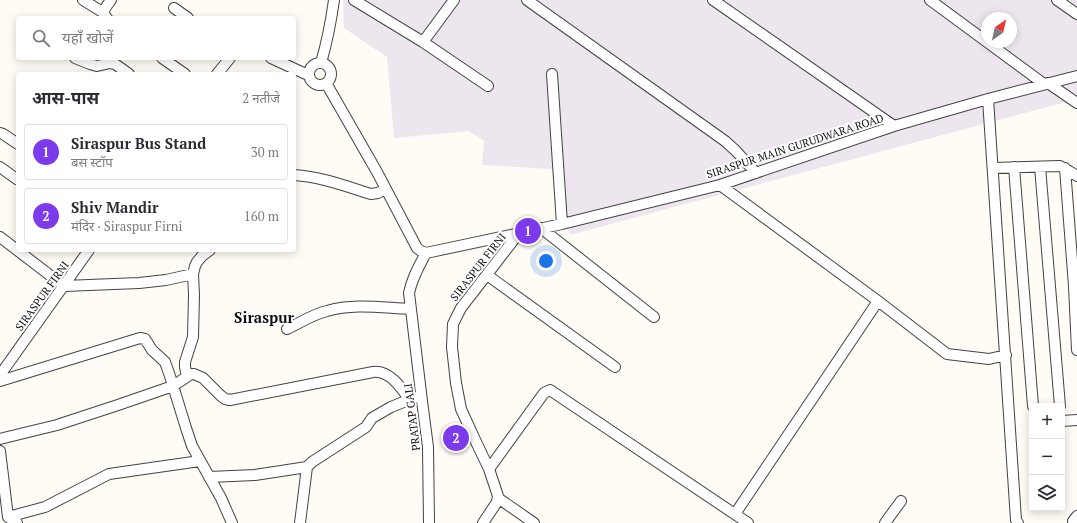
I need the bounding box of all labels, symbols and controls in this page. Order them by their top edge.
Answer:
north arrow [981,12,1017,48]
search box [16,16,296,60]
icon: search [30,27,52,49]
text: यहाँ खोजें [62,27,113,47]
text: आस-पास [32,86,99,109]
text: 2 नतीजे [242,89,280,107]
street label: SIRASPUR MAIN GURUDWARA ROAD [705,111,886,181]
text: Siraspur Bus Stand [71,133,206,153]
text: 1 [42,143,50,161]
text: 30 m [251,143,279,161]
text: बस स्टॉप [71,153,113,171]
text: Shiv Mandir [71,197,158,217]
text: 2 [42,207,50,225]
text: 160 m [244,207,279,225]
pin: 1 [515,216,541,246]
text: मंदिर · Siraspur Firni [71,217,182,235]
street label: SIRASPUR FIRNI [447,230,509,304]
your location [536,251,556,271]
street label: SIRASPUR FIRNI [12,258,72,334]
district label: Siraspur [234,307,294,327]
street label: PRATAP GALI [401,382,423,452]
map controls [1029,403,1065,511]
button: + [1029,403,1065,439]
pin: 2 [443,423,469,453]
button: − [1029,439,1065,475]
button: layers [1029,475,1065,511]

